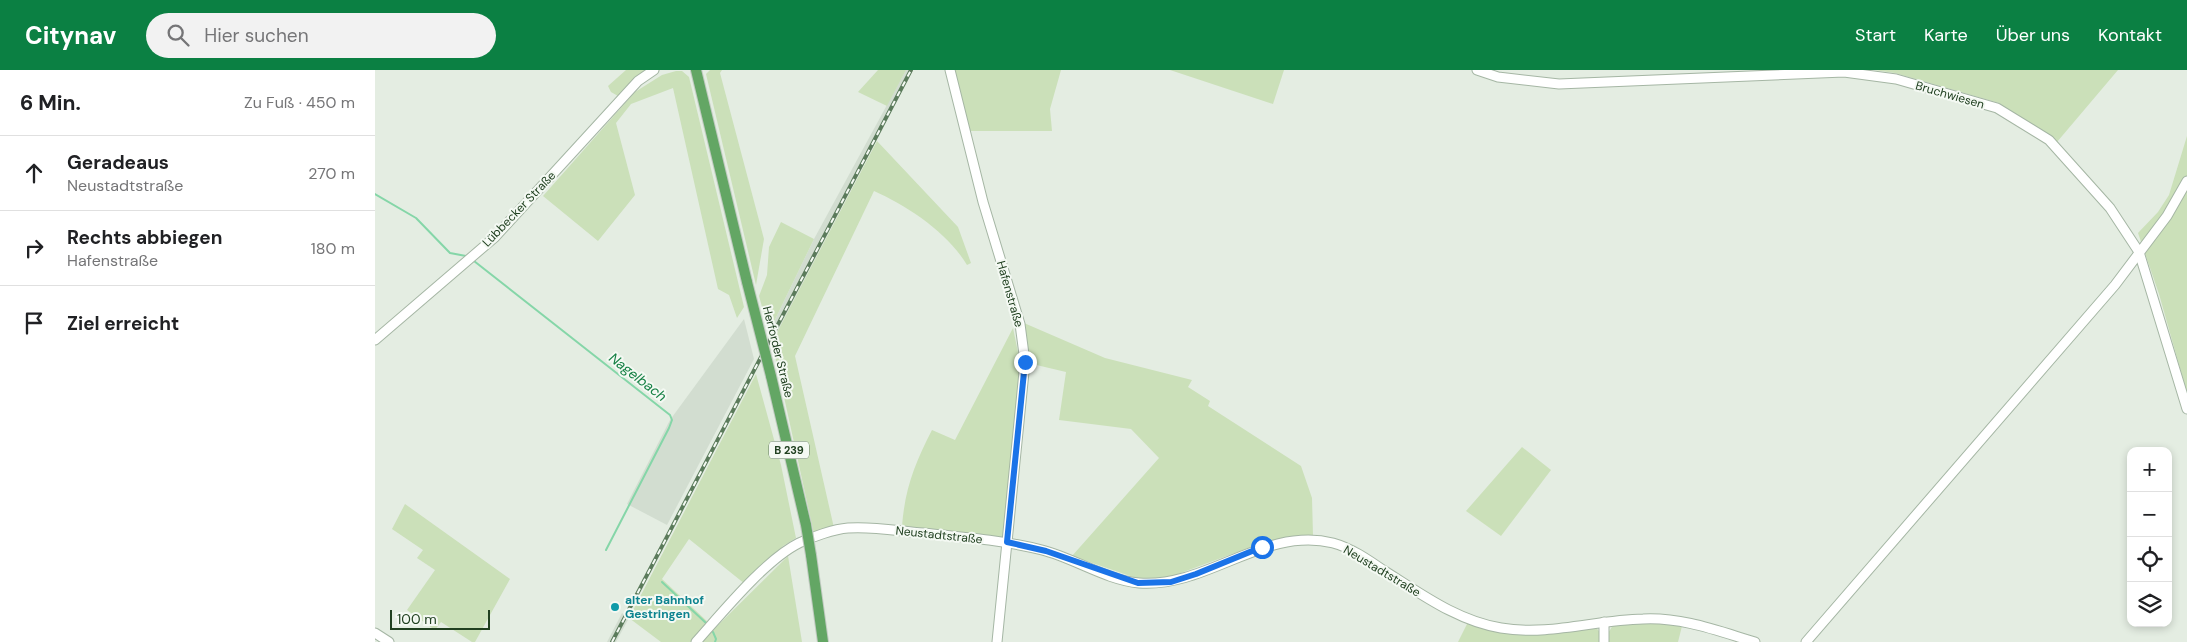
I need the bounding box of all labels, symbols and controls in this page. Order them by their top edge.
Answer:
search box [146,13,496,58]
text: Citynav [25,20,116,51]
icon: search [164,21,192,49]
text: Hier suchen [204,23,309,48]
text: Start [1855,23,1896,47]
text: Karte [1924,23,1968,47]
text: Über uns [1996,23,2070,47]
text: Kontakt [2098,23,2162,47]
street label: Bruchwiesen [1914,78,1986,112]
text: 6 Min. [20,89,81,117]
text: Zu Fuß · 450 m [244,92,355,113]
text: Geradeaus [67,150,169,175]
icon: ahead [20,159,48,187]
text: 270 m [308,163,355,184]
street label: Lübbecker Straße [479,168,559,250]
text: Neustadtstraße [67,175,183,196]
text: Rechts abbiegen [67,225,222,250]
icon: right [20,234,48,262]
text: 180 m [311,238,355,259]
text: Hafenstraße [67,250,158,271]
street label: Hafenstraße [993,259,1027,329]
street label: Herforder Straße [759,305,797,400]
icon: arrive [20,309,48,337]
text: Ziel erreicht [67,311,179,336]
water label: Nagelbach [605,349,671,405]
route end [1014,351,1037,374]
road number: B 239 [769,442,809,458]
map controls [2127,447,2172,627]
button: + [2127,447,2172,492]
button: − [2127,492,2172,537]
street label: Neustadtstraße [895,522,983,548]
route start [1251,536,1274,559]
button: locate [2127,537,2172,582]
street label: Neustadtstraße [1340,542,1424,600]
button: layers [2127,582,2172,627]
place label: alter Bahnhof Gestringen [625,592,704,622]
marker: alter Bahnhof Gestringen [609,601,621,613]
scale bar [390,607,490,630]
text: 100 m [397,610,437,628]

